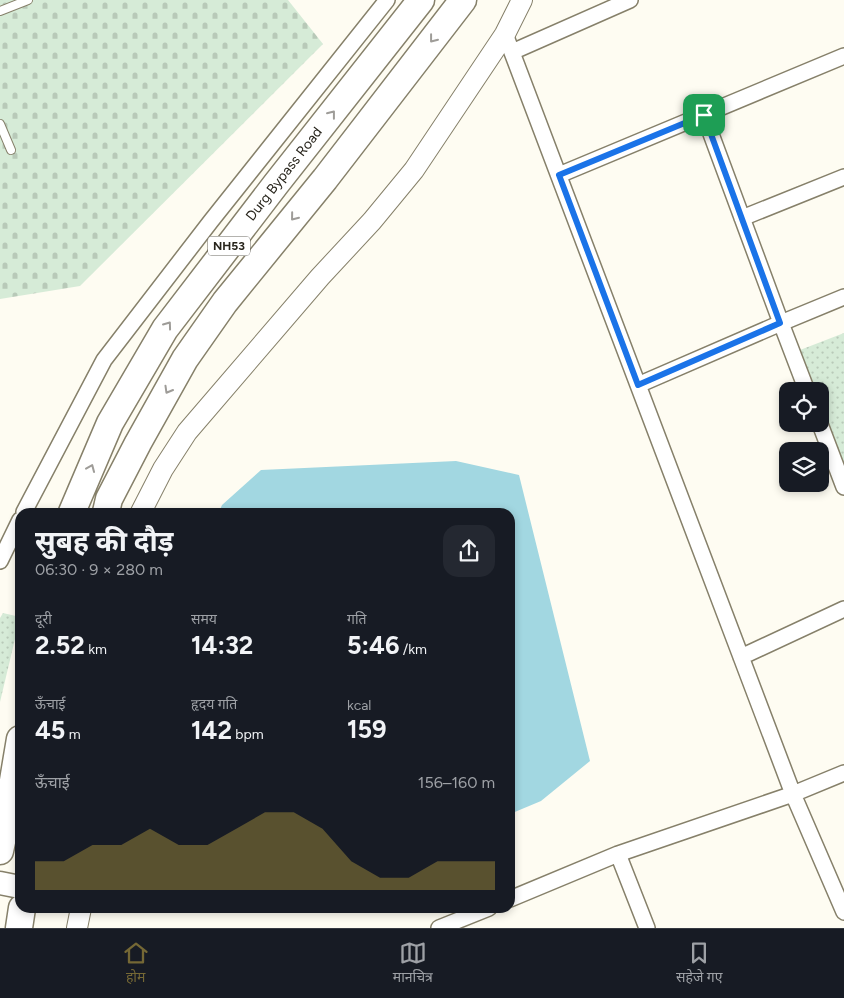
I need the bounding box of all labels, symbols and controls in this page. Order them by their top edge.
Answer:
one-way arrow [431,33,439,42]
pin [683,94,725,136]
icon: arrive [690,101,718,129]
one-way arrow [326,110,335,119]
street label: Durg Bypass Road [242,124,326,224]
one-way arrow [291,211,300,220]
road number: NH53 [208,237,250,256]
one-way arrow [163,322,171,331]
map controls [779,382,829,492]
button: locate [779,382,829,432]
one-way arrow [164,385,174,394]
button: layers [779,442,829,492]
one-way arrow [84,464,95,473]
text: सुबह की दौड़ [35,524,174,558]
button: share [443,525,495,577]
text: 06:30 · 9 × 280 m [35,560,163,579]
text: दूरी [35,611,52,628]
text: समय [191,611,217,628]
text: गति [347,611,367,628]
text: 2.52 [35,630,85,660]
text: 14:32 [191,630,253,660]
text: 5:46 [347,630,399,660]
text: km [85,641,107,658]
text: /km [399,641,427,658]
text: ऊँचाई [35,696,65,713]
text: हृदय गति [191,696,237,713]
text: kcal [347,697,371,714]
text: 159 [347,714,387,744]
text: 45 [35,715,65,745]
text: 142 [191,715,232,745]
text: m [65,726,81,743]
text: bpm [232,726,264,743]
text: ऊँचाई [35,773,70,792]
text: 156–160 m [418,773,495,792]
tab: होम [122,939,150,988]
tab: मानचित्र [393,939,433,988]
tab: सहेजे गए [676,939,722,988]

